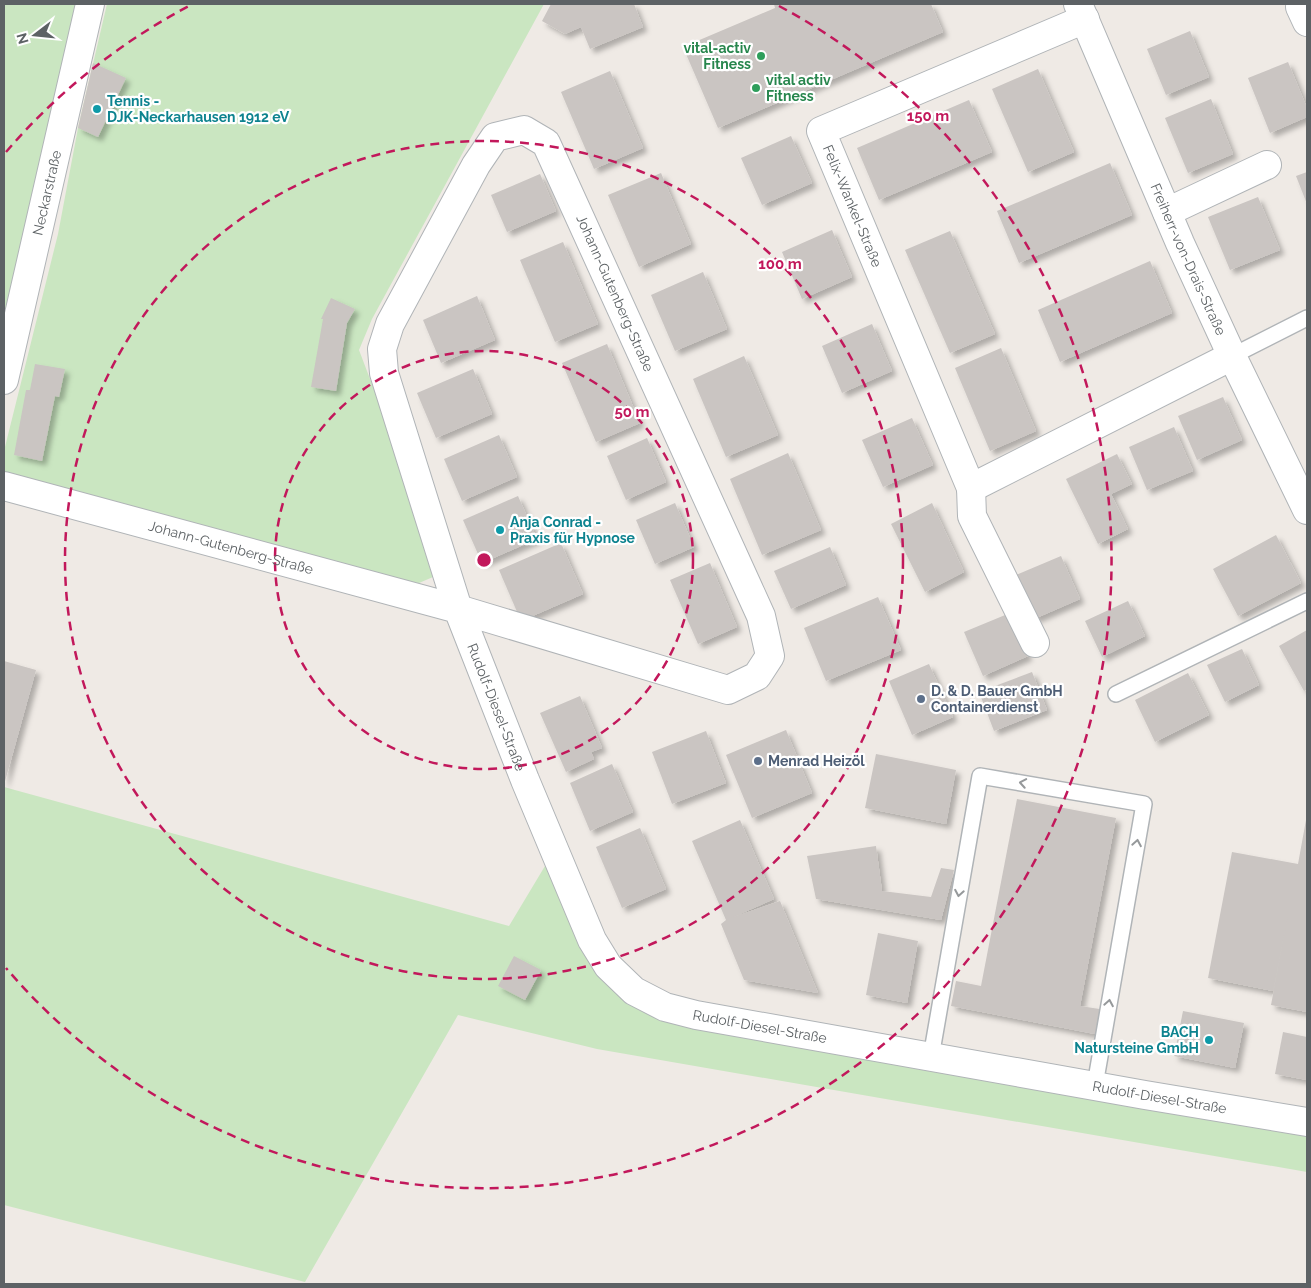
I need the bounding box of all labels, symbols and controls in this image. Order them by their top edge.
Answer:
north arrow [10,10,60,60]
text: N [13,31,32,46]
place label: vital-activ Fitness [684,40,751,72]
marker: vital-activ Fitness [755,50,767,62]
place label: vital activ Fitness [766,72,831,104]
marker: vital activ Fitness [750,82,762,94]
place label: Tennis - DJK-Neckarhausen 1912 eV [107,93,290,125]
marker: Tennis - DJK-Neckarhausen 1912 eV [91,103,103,115]
text: 150 m [907,107,949,125]
street label: Felix-Wankel-Straße [820,142,885,269]
street label: Neckarstraße [29,149,64,237]
street label: Freiherr-von-Drais-Straße [1147,181,1229,338]
street label: Johann-Gutenberg-Straße [573,212,657,374]
text: 100 m [758,255,802,273]
text: 50 m [614,403,650,421]
place label: Anja Conrad - Praxis für Hypnose [510,514,636,546]
street label: Johann-Gutenberg-Straße [147,517,315,577]
marker: Anja Conrad - Praxis für Hypnose [494,524,506,536]
centre of rings [475,551,493,569]
street label: Rudolf-Diesel-Straße [464,641,529,773]
place label: D. & D. Bauer GmbH Containerdienst [931,683,1063,715]
marker: D. & D. Bauer GmbH Containerdienst [915,693,927,705]
place label: Menrad Heizöl [768,753,865,769]
marker: Menrad Heizöl [752,755,764,767]
one-way arrow [1019,779,1027,789]
one-way arrow [1132,838,1142,847]
one-way arrow [955,889,965,898]
one-way arrow [1104,998,1114,1007]
street label: Rudolf-Diesel-Straße [692,1007,828,1046]
place label: BACH Natursteine GmbH [1074,1024,1199,1056]
marker: BACH Natursteine GmbH [1203,1034,1215,1046]
street label: Rudolf-Diesel-Straße [1091,1078,1228,1116]

